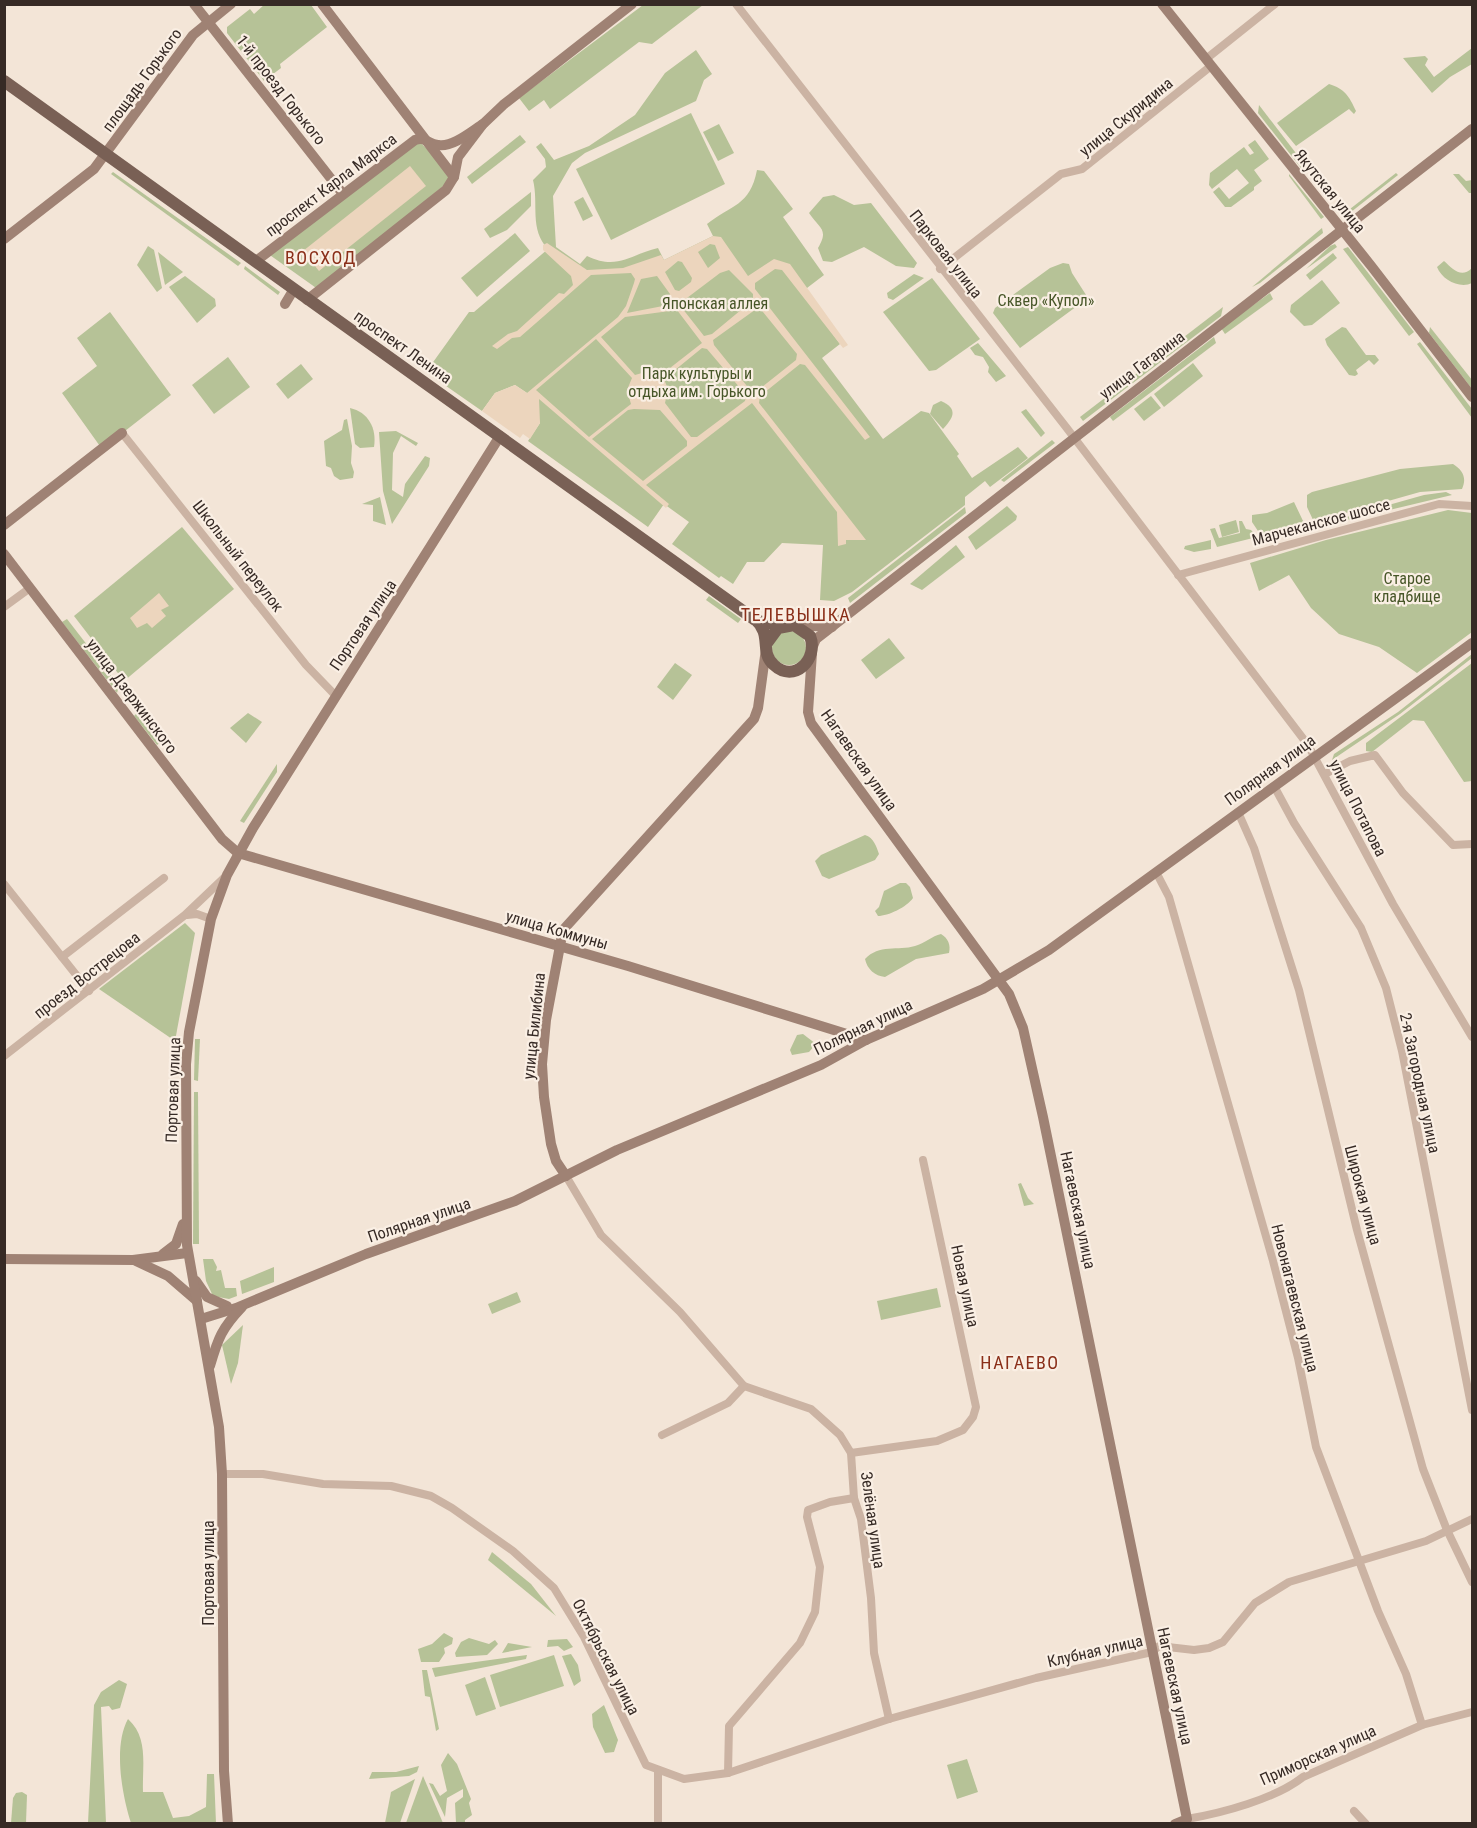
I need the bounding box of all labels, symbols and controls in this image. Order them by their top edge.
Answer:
street label: площадь Горького [98,25,186,135]
street label: 1-й проезд Горького [232,31,330,149]
street label: улица Скуридина [1076,74,1176,160]
street label: проспект Карла Маркса [262,129,400,241]
street label: Якутская улица [1290,145,1370,237]
street label: Парковая улица [906,206,986,302]
district label: ВОСХОД [285,247,357,268]
park label: Сквер «Купол» [998,291,1095,310]
park label: Японская аллея [662,294,768,313]
street label: проспект Ленина [351,306,455,388]
street label: улица Гагарина [1096,327,1188,403]
park label: Парк культуры и отдыха им. Горького [628,364,766,401]
street label: Марчеканское шоссе [1250,494,1392,550]
street label: Школьный переулок [189,496,288,616]
park label: Старое кладбище [1373,569,1441,606]
street label: Портовая улица [326,576,400,674]
district label: ТЕЛЕВЫШКА [741,604,851,625]
street label: улица Дзержинского [83,635,181,757]
street label: Нагаевская улица [817,706,901,814]
street label: Полярная улица [1221,731,1319,809]
street label: улица Потапова [1325,756,1391,860]
street label: улица Коммуны [504,906,610,954]
street label: проезд Вострецова [30,928,144,1022]
street label: улица Билибина [519,972,549,1080]
street label: Полярная улица [811,995,915,1059]
street label: 2-я Загородная улица [1396,1011,1444,1155]
street label: Портовая улица [162,1037,184,1143]
street label: Широкая улица [1341,1143,1385,1247]
street label: Нагаевская улица [1056,1150,1100,1270]
street label: Полярная улица [365,1194,473,1246]
street label: Новонагаевская улица [1267,1222,1323,1374]
street label: Новая улица [947,1243,983,1329]
district label: НАГАЕВО [980,1352,1060,1373]
street label: Зелёная улица [857,1470,889,1570]
street label: Портовая улица [199,1520,218,1626]
street label: Октябрьская улица [569,1596,643,1718]
street label: Нагаевская улица [1153,1626,1197,1746]
street label: Клубная улица [1045,1631,1145,1671]
street label: Приморская улица [1257,1721,1379,1789]

